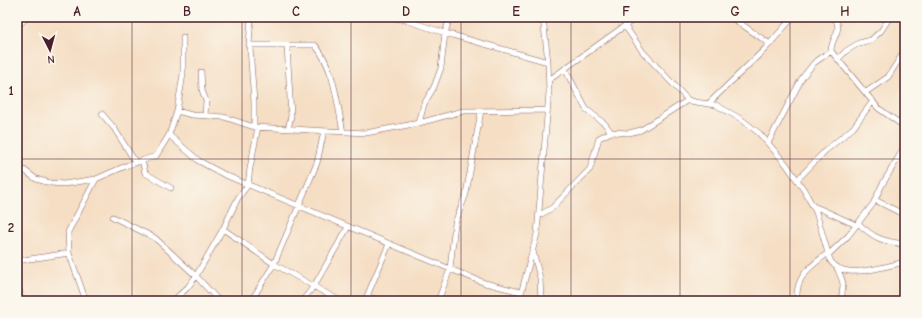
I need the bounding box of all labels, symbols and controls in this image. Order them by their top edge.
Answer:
text: A [73,4,81,19]
text: B [183,4,191,19]
text: C [292,4,300,19]
text: D [402,4,410,19]
text: E [512,4,520,19]
text: F [622,4,630,19]
text: G [730,4,740,19]
text: H [840,4,850,19]
north arrow [30,30,70,70]
text: N [47,53,55,66]
text: 1 [8,83,14,98]
text: 2 [8,220,14,235]

